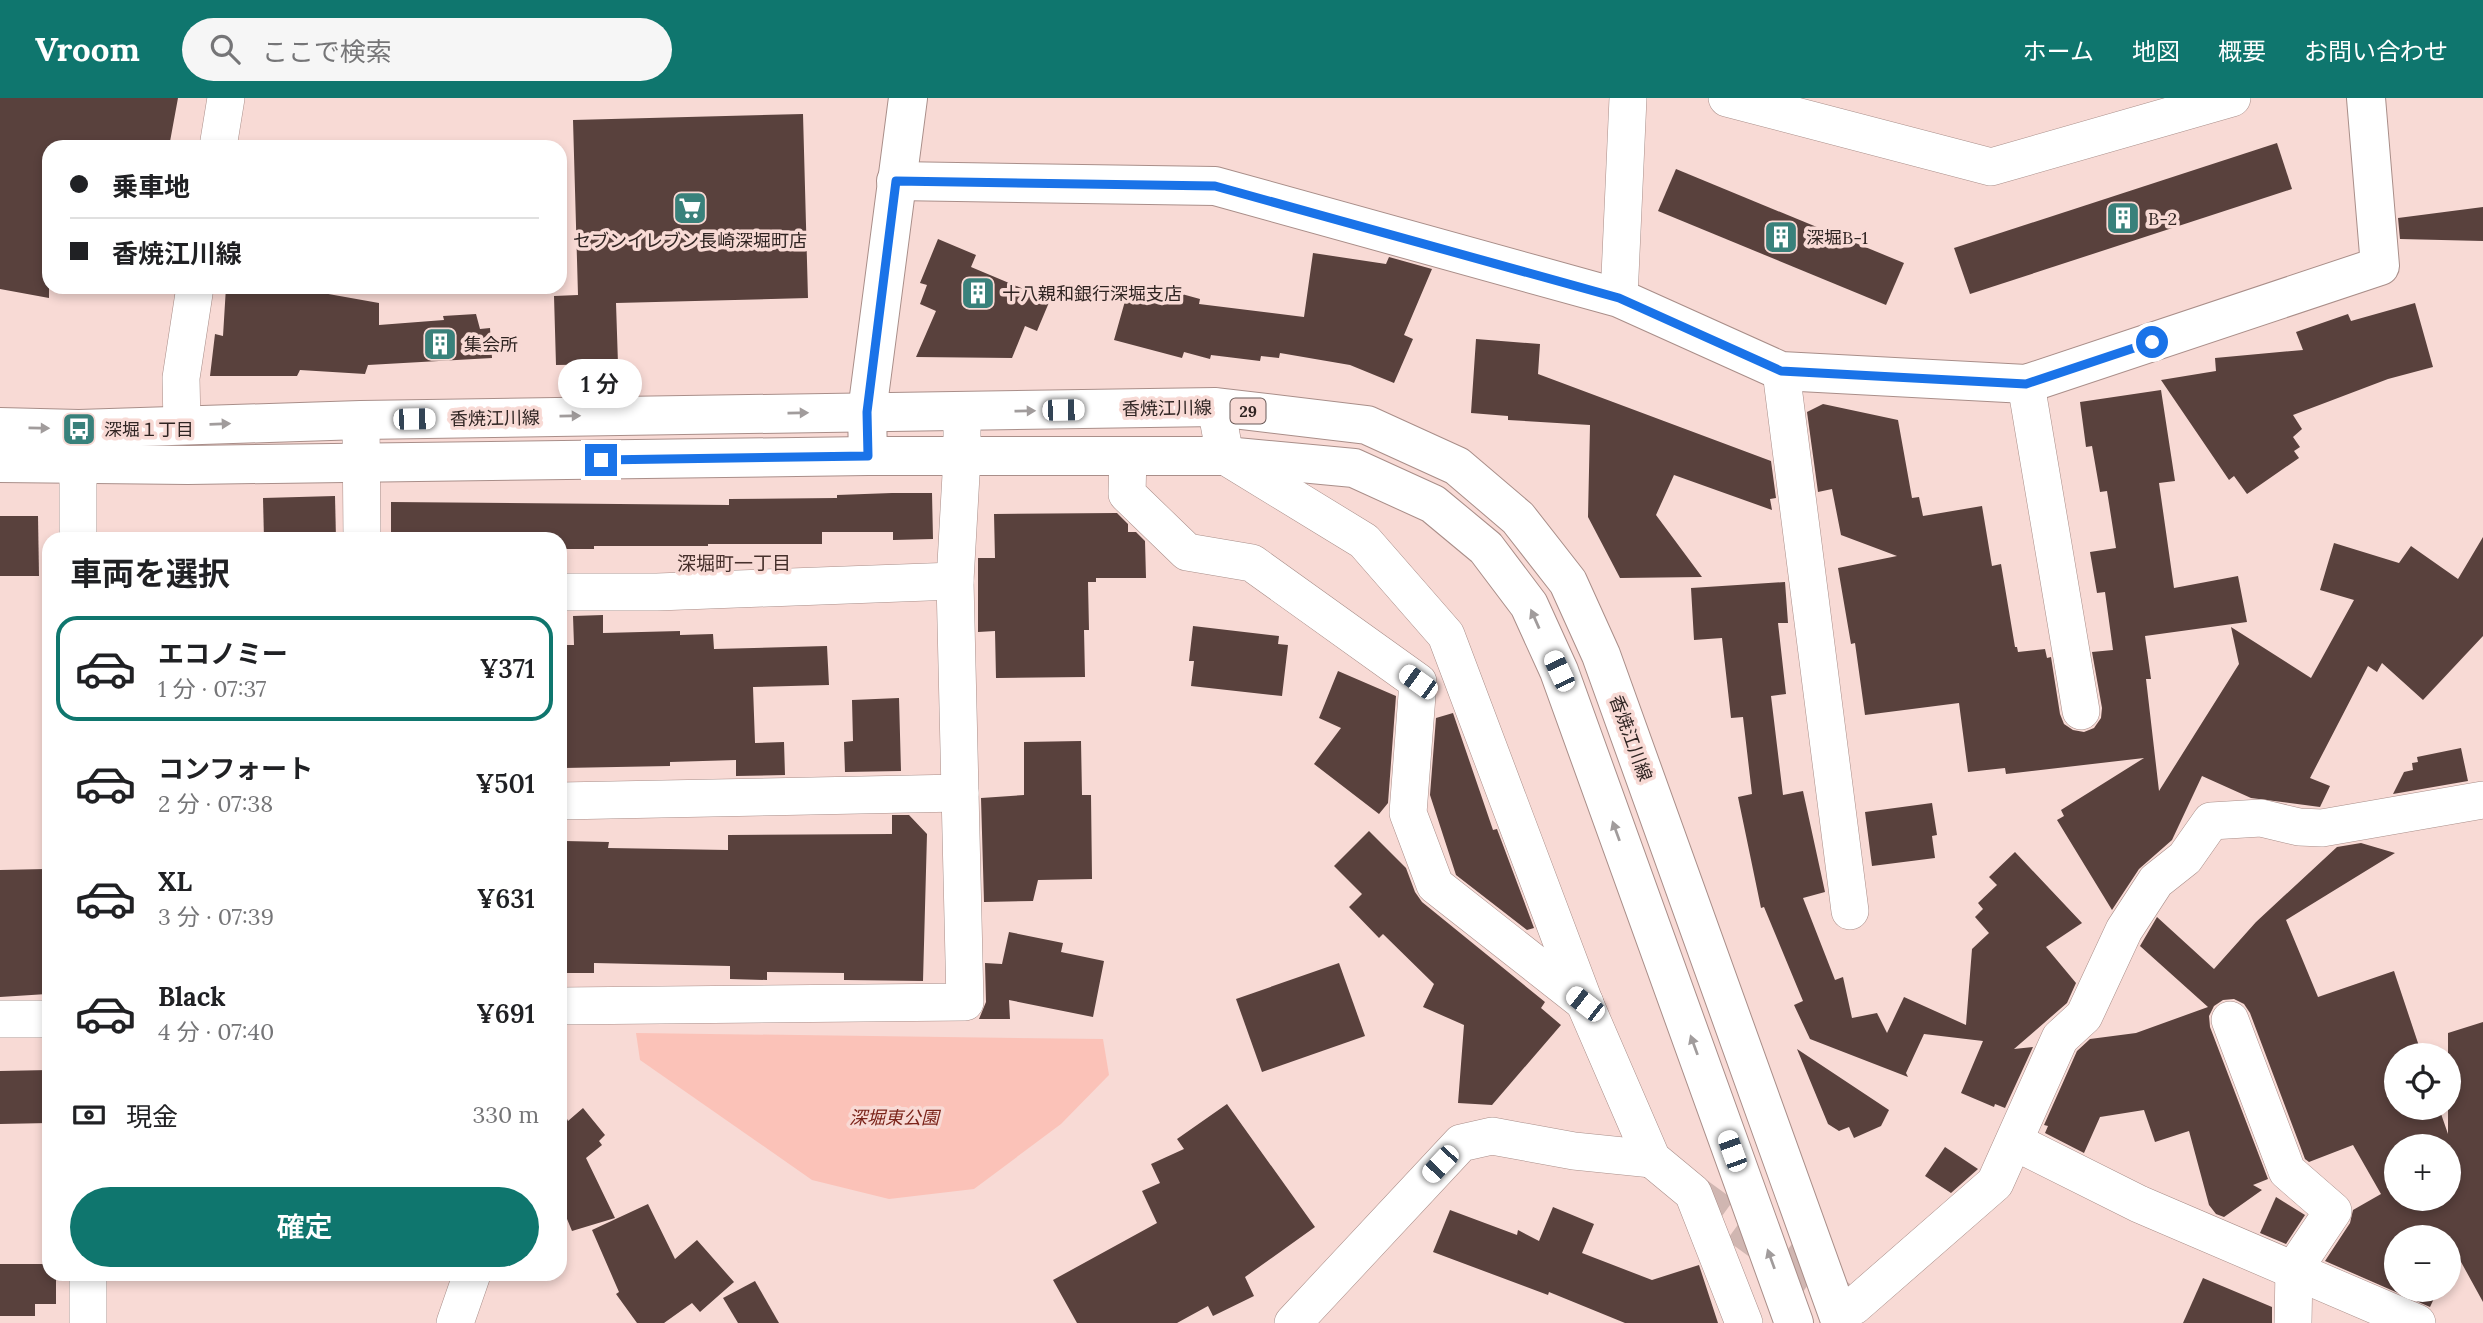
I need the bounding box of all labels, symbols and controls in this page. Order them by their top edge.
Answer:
search box [182,18,672,81]
text: Vroom [35,28,140,70]
icon: search [206,30,244,68]
text: ここで検索 [262,35,392,68]
text: ホーム [2023,36,2094,67]
text: 地図 [2132,36,2180,67]
text: 概要 [2218,36,2266,67]
text: お問い合わせ [2304,36,2448,67]
text: 乗車地 [112,170,190,203]
supermarket icon: セブンイレブン長崎深堀町店 [671,189,709,227]
building icon: B-2 [2104,199,2142,237]
place label: B-2 [2148,207,2177,230]
building icon: 深堀B-1 [1762,218,1800,256]
place label: 深堀B-1 [1806,226,1868,249]
place label: セブンイレブン長崎深堀町店 [573,229,807,252]
text: 香焼江川線 [112,237,242,270]
building icon: 十八親和銀行深堀支店 [959,274,997,312]
place label: 十八親和銀行深堀支店 [1002,282,1182,305]
building icon: 集会所 [421,325,459,363]
route start [2136,326,2168,358]
place label: 集会所 [464,333,518,356]
callout: 1 分 [559,358,643,408]
text: 1 分 [581,369,619,398]
street label: 香焼江川線 [1122,396,1212,420]
road number: 29 [1230,398,1266,424]
car [1042,399,1085,421]
one-way arrow [1014,405,1036,417]
street label: 香焼江川線 [450,406,540,430]
one-way arrow [787,407,809,419]
car [393,408,436,430]
bus stop icon: 深堀１丁目 [60,410,98,448]
one-way arrow [560,411,582,422]
place label: 深堀１丁目 [104,418,194,441]
one-way arrow [210,418,232,429]
one-way arrow [29,422,51,434]
route end [585,444,617,476]
district label: 深堀町一丁目 [677,551,791,575]
text: 車両を選択 [70,553,230,594]
one-way arrow [1529,608,1540,629]
icon: car [74,637,137,700]
text: エコノミー [158,637,288,670]
car [1541,648,1578,694]
text: ¥371 [480,652,535,685]
car [1395,661,1442,703]
text: 1 分 · 07:37 [158,674,266,703]
street label: 香焼江川線 [1605,692,1657,784]
icon: car [74,752,137,815]
text: コンフォート [158,752,313,785]
text: ¥501 [476,767,535,800]
text: 2 分 · 07:38 [158,789,273,818]
one-way arrow [1611,820,1622,841]
text: XL [158,865,192,898]
icon: car [74,867,137,930]
text: ¥631 [477,882,535,915]
text: 3 分 · 07:39 [158,902,274,931]
text: Black [158,980,226,1013]
icon: car [74,982,137,1045]
car [1562,983,1609,1025]
text: ¥691 [476,997,535,1030]
text: 4 分 · 07:40 [158,1017,274,1046]
one-way arrow [1688,1034,1699,1055]
map controls [2384,1043,2461,1302]
button: locate [2384,1043,2461,1120]
icon: cash [70,1096,108,1134]
text: 現金 [126,1100,178,1133]
text: 330 m [472,1100,539,1129]
park label: 深堀東公園 [849,1106,942,1129]
car [1715,1128,1750,1174]
button: + [2384,1134,2461,1211]
car [1418,1141,1463,1187]
button: 確定 [70,1187,539,1267]
button: − [2384,1225,2461,1302]
one-way arrow [1765,1248,1776,1269]

